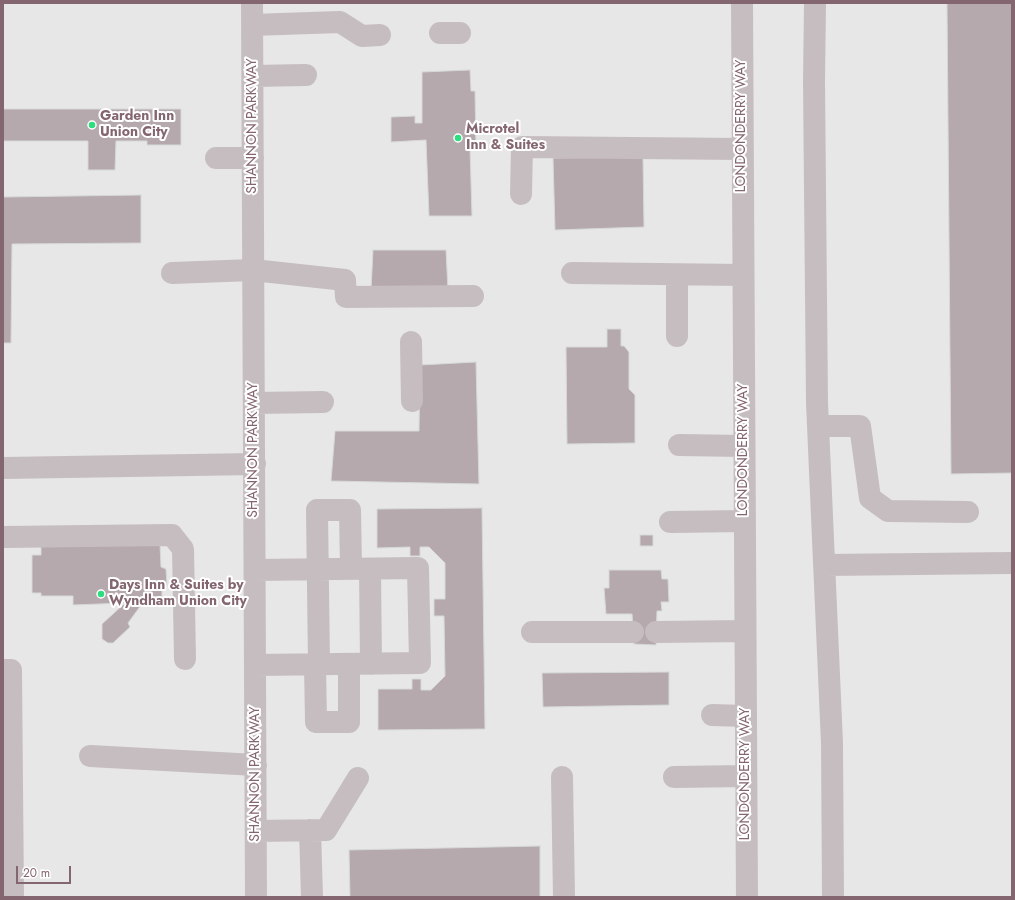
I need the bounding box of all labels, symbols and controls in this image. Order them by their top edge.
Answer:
street label: SHANNON PARKWAY [245,58,261,194]
street label: LONDONDERRY WAY [734,60,750,192]
place label: Garden Inn Union City [100,109,174,142]
marker: Garden Inn Union City [87,120,97,130]
place label: Microtel Inn & Suites [466,122,545,154]
marker: Microtel Inn & Suites [453,133,463,143]
street label: SHANNON PARKWAY [246,382,262,518]
street label: LONDONDERRY WAY [736,384,752,516]
place label: Days Inn & Suites by Wyndham Union City [109,578,247,610]
marker: Days Inn & Suites by Wyndham Union City [96,589,106,599]
street label: SHANNON PARKWAY [248,706,264,842]
street label: LONDONDERRY WAY [738,708,754,840]
scale bar [18,858,73,884]
text: 20 m [23,864,50,882]

